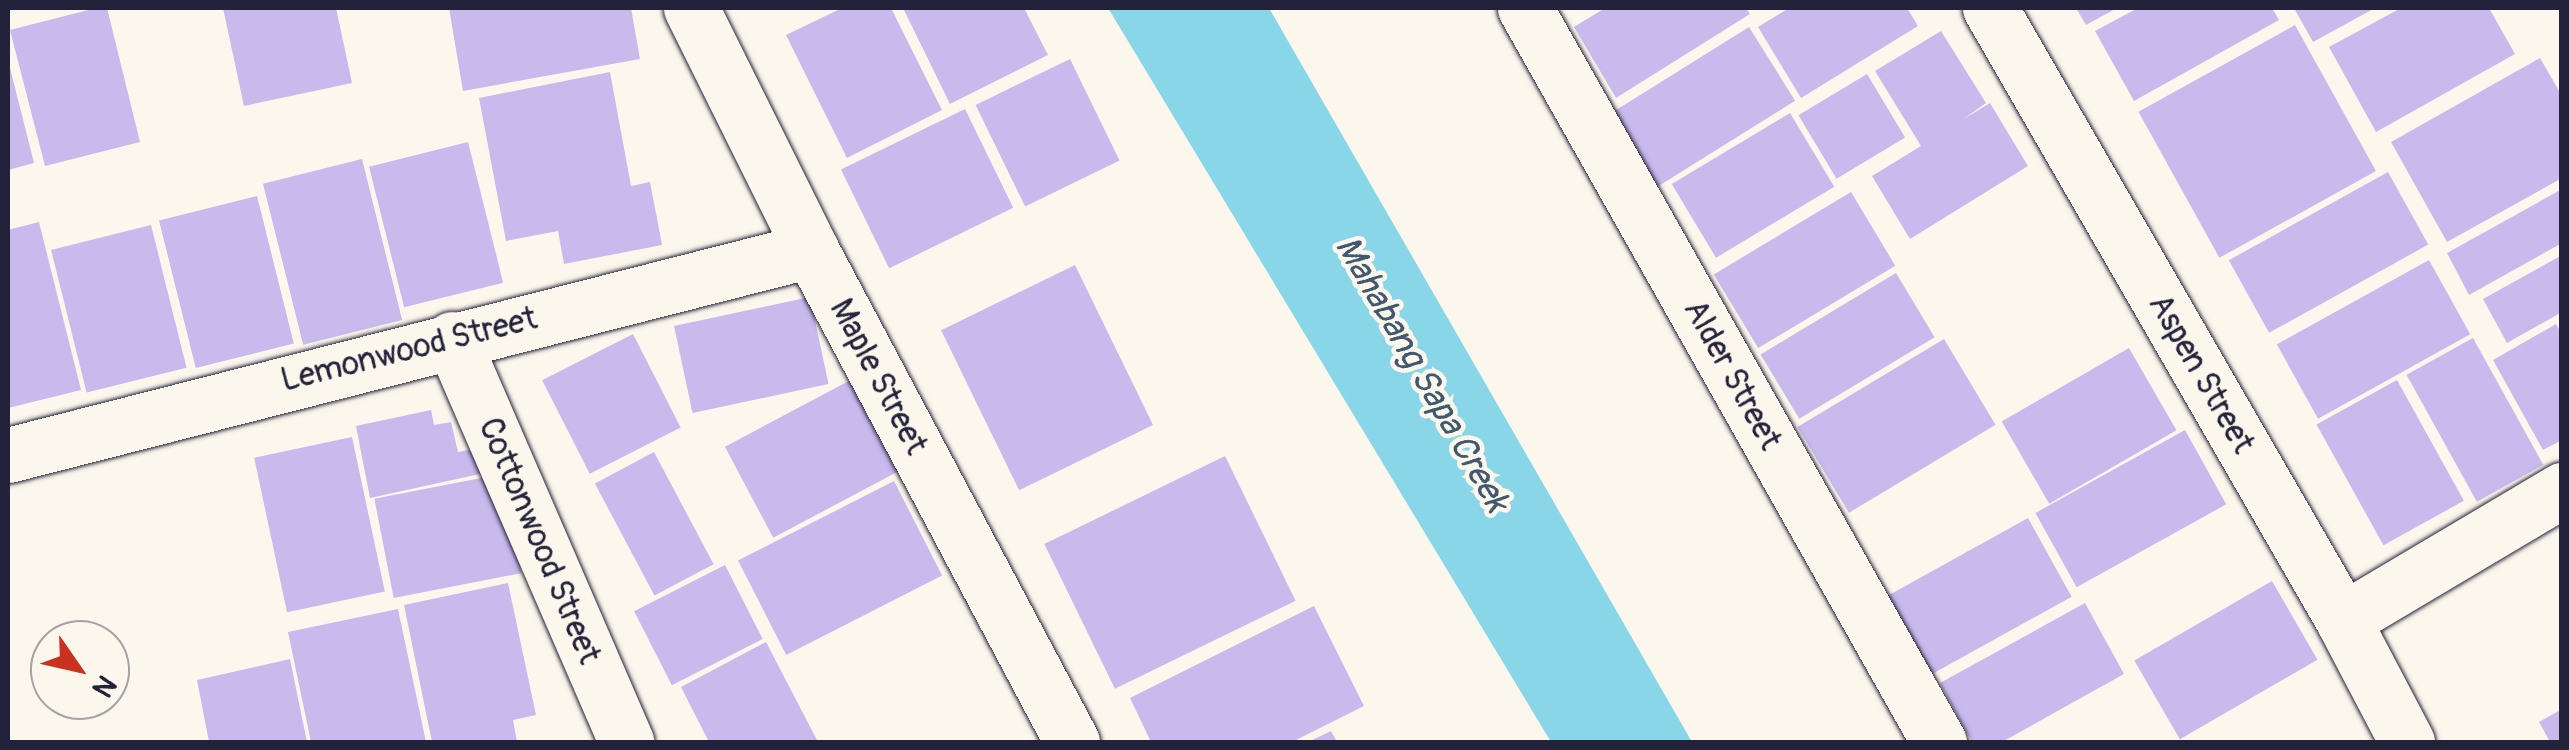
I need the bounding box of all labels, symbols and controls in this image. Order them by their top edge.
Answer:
water label: Mahabang Sapa Creek [1326,229,1518,519]
street label: Aspen Street [2140,288,2262,460]
street label: Maple Street [821,293,935,461]
street label: Alder Street [1675,293,1789,457]
street label: Lemonwood Street [277,300,541,400]
street label: Cottonwood Street [470,412,608,670]
north arrow [30,620,130,720]
text: N [84,668,123,704]

